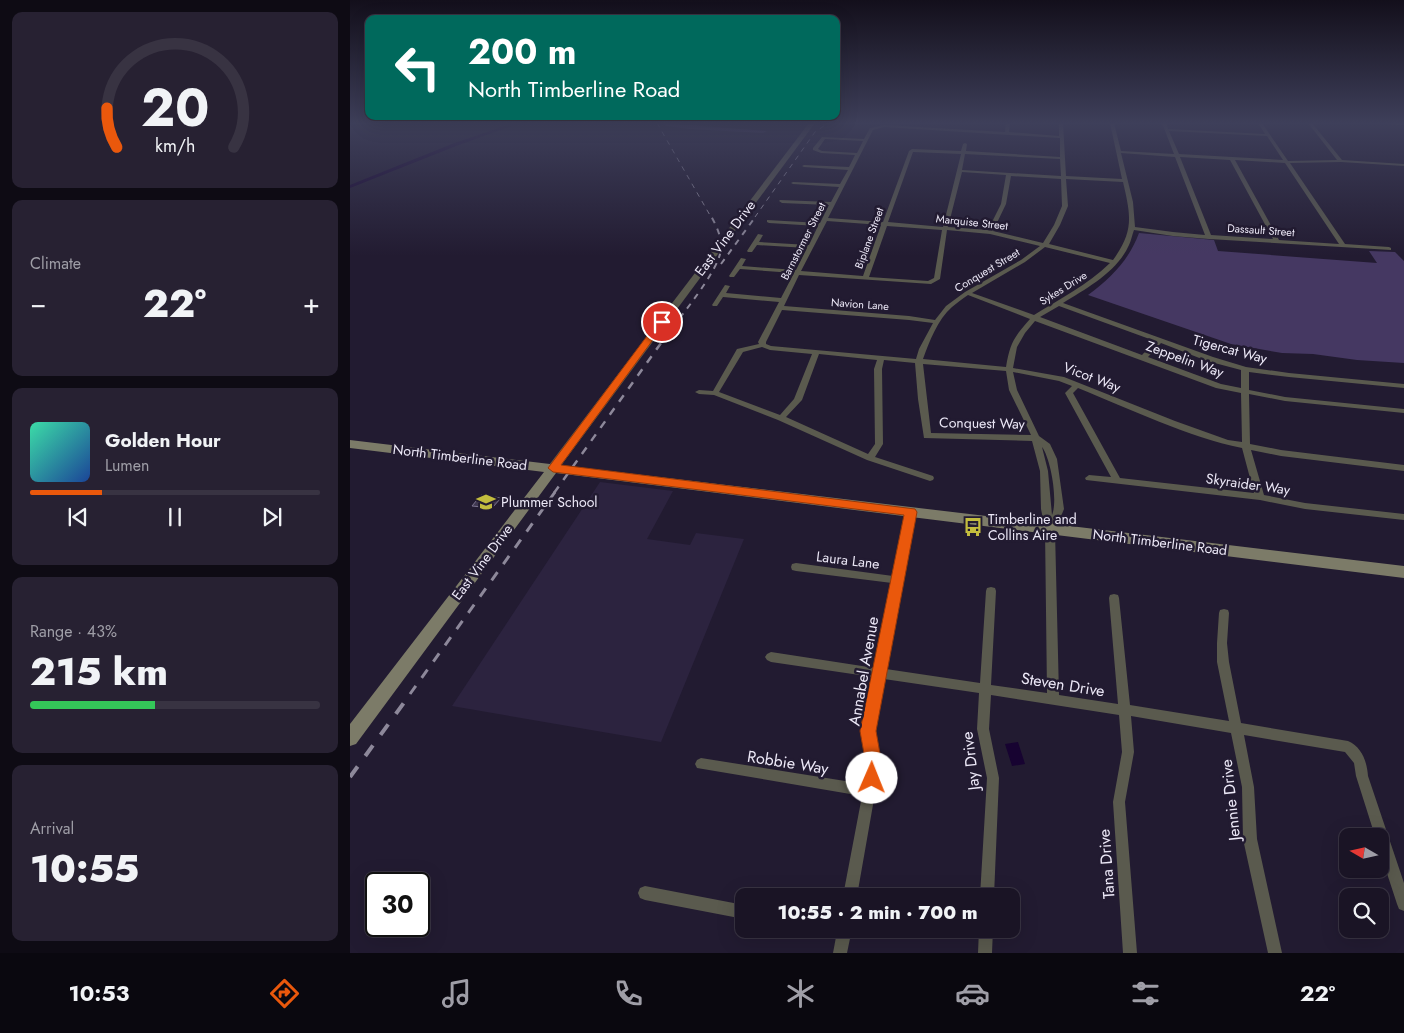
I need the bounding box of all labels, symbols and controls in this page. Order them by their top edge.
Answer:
text: 200 m [468,27,577,77]
icon: left [385,35,450,100]
text: 20 [141,70,209,146]
text: North Timberline Road [468,73,680,105]
text: km/h [155,133,195,159]
street label: East Vine Drive [690,196,760,280]
street label: Barnstormer Street [776,199,830,283]
street label: Biplane Street [851,205,888,271]
street label: Marquise Street [935,210,1009,234]
street label: Dassault Street [1227,220,1296,240]
street label: Conquest Street [951,244,1023,296]
text: Climate [30,252,81,275]
street label: Sykes Drive [1036,267,1090,309]
text: 22° [143,276,206,331]
text: − [30,283,47,324]
text: + [303,283,320,324]
street label: Navion Lane [830,294,890,314]
pin [641,301,683,343]
icon: arrive [648,308,676,336]
street label: Tigercat Way [1191,329,1270,369]
street label: Zeppelin Way [1143,336,1227,383]
street label: Vicot Way [1060,357,1124,397]
street label: Conquest Way [939,412,1026,434]
text: Golden Hour [105,427,221,454]
street label: North Timberline Road [392,439,528,475]
text: Lumen [105,454,149,477]
street label: Skyraider Way [1205,468,1292,500]
school or university icon: Plummer School [475,491,497,513]
place label: Plummer School [501,492,598,512]
icon: previous [64,503,92,531]
icon: pause [161,503,189,531]
icon: next [258,503,286,531]
place label: Timberline and Collins Aire [988,509,1077,545]
bus stop icon: Timberline and Collins Aire [962,516,984,538]
street label: East Vine Drive [447,520,517,604]
street label: North Timberline Road [1092,524,1228,560]
street label: Laura Lane [815,546,881,574]
street label: Annabel Avenue [843,615,884,728]
text: Range · 43% [30,620,117,643]
text: 215 km [30,644,168,699]
street label: Steven Drive [1019,667,1106,702]
street label: Jay Drive [955,730,986,794]
street label: Robbie Way [746,745,831,780]
position arrow [845,751,897,803]
street label: Jennie Drive [1215,758,1246,844]
text: Arrival [30,817,74,840]
street label: Tana Drive [1093,828,1120,900]
north arrow [1339,828,1389,878]
map controls [1339,828,1389,938]
text: 10:55 [30,841,139,896]
speed limit sign: 30 [365,872,430,937]
button: search [1339,888,1389,938]
text: 10:55 · 2 min · 700 m [777,899,978,926]
icon: directions [267,976,302,1011]
icon: music [439,976,474,1011]
icon: phone [611,976,646,1011]
icon: climate [783,976,818,1011]
icon: car [955,976,990,1011]
icon: filters [1128,976,1163,1011]
text: 10:53 [69,977,129,1009]
text: 22° [1300,977,1335,1009]

